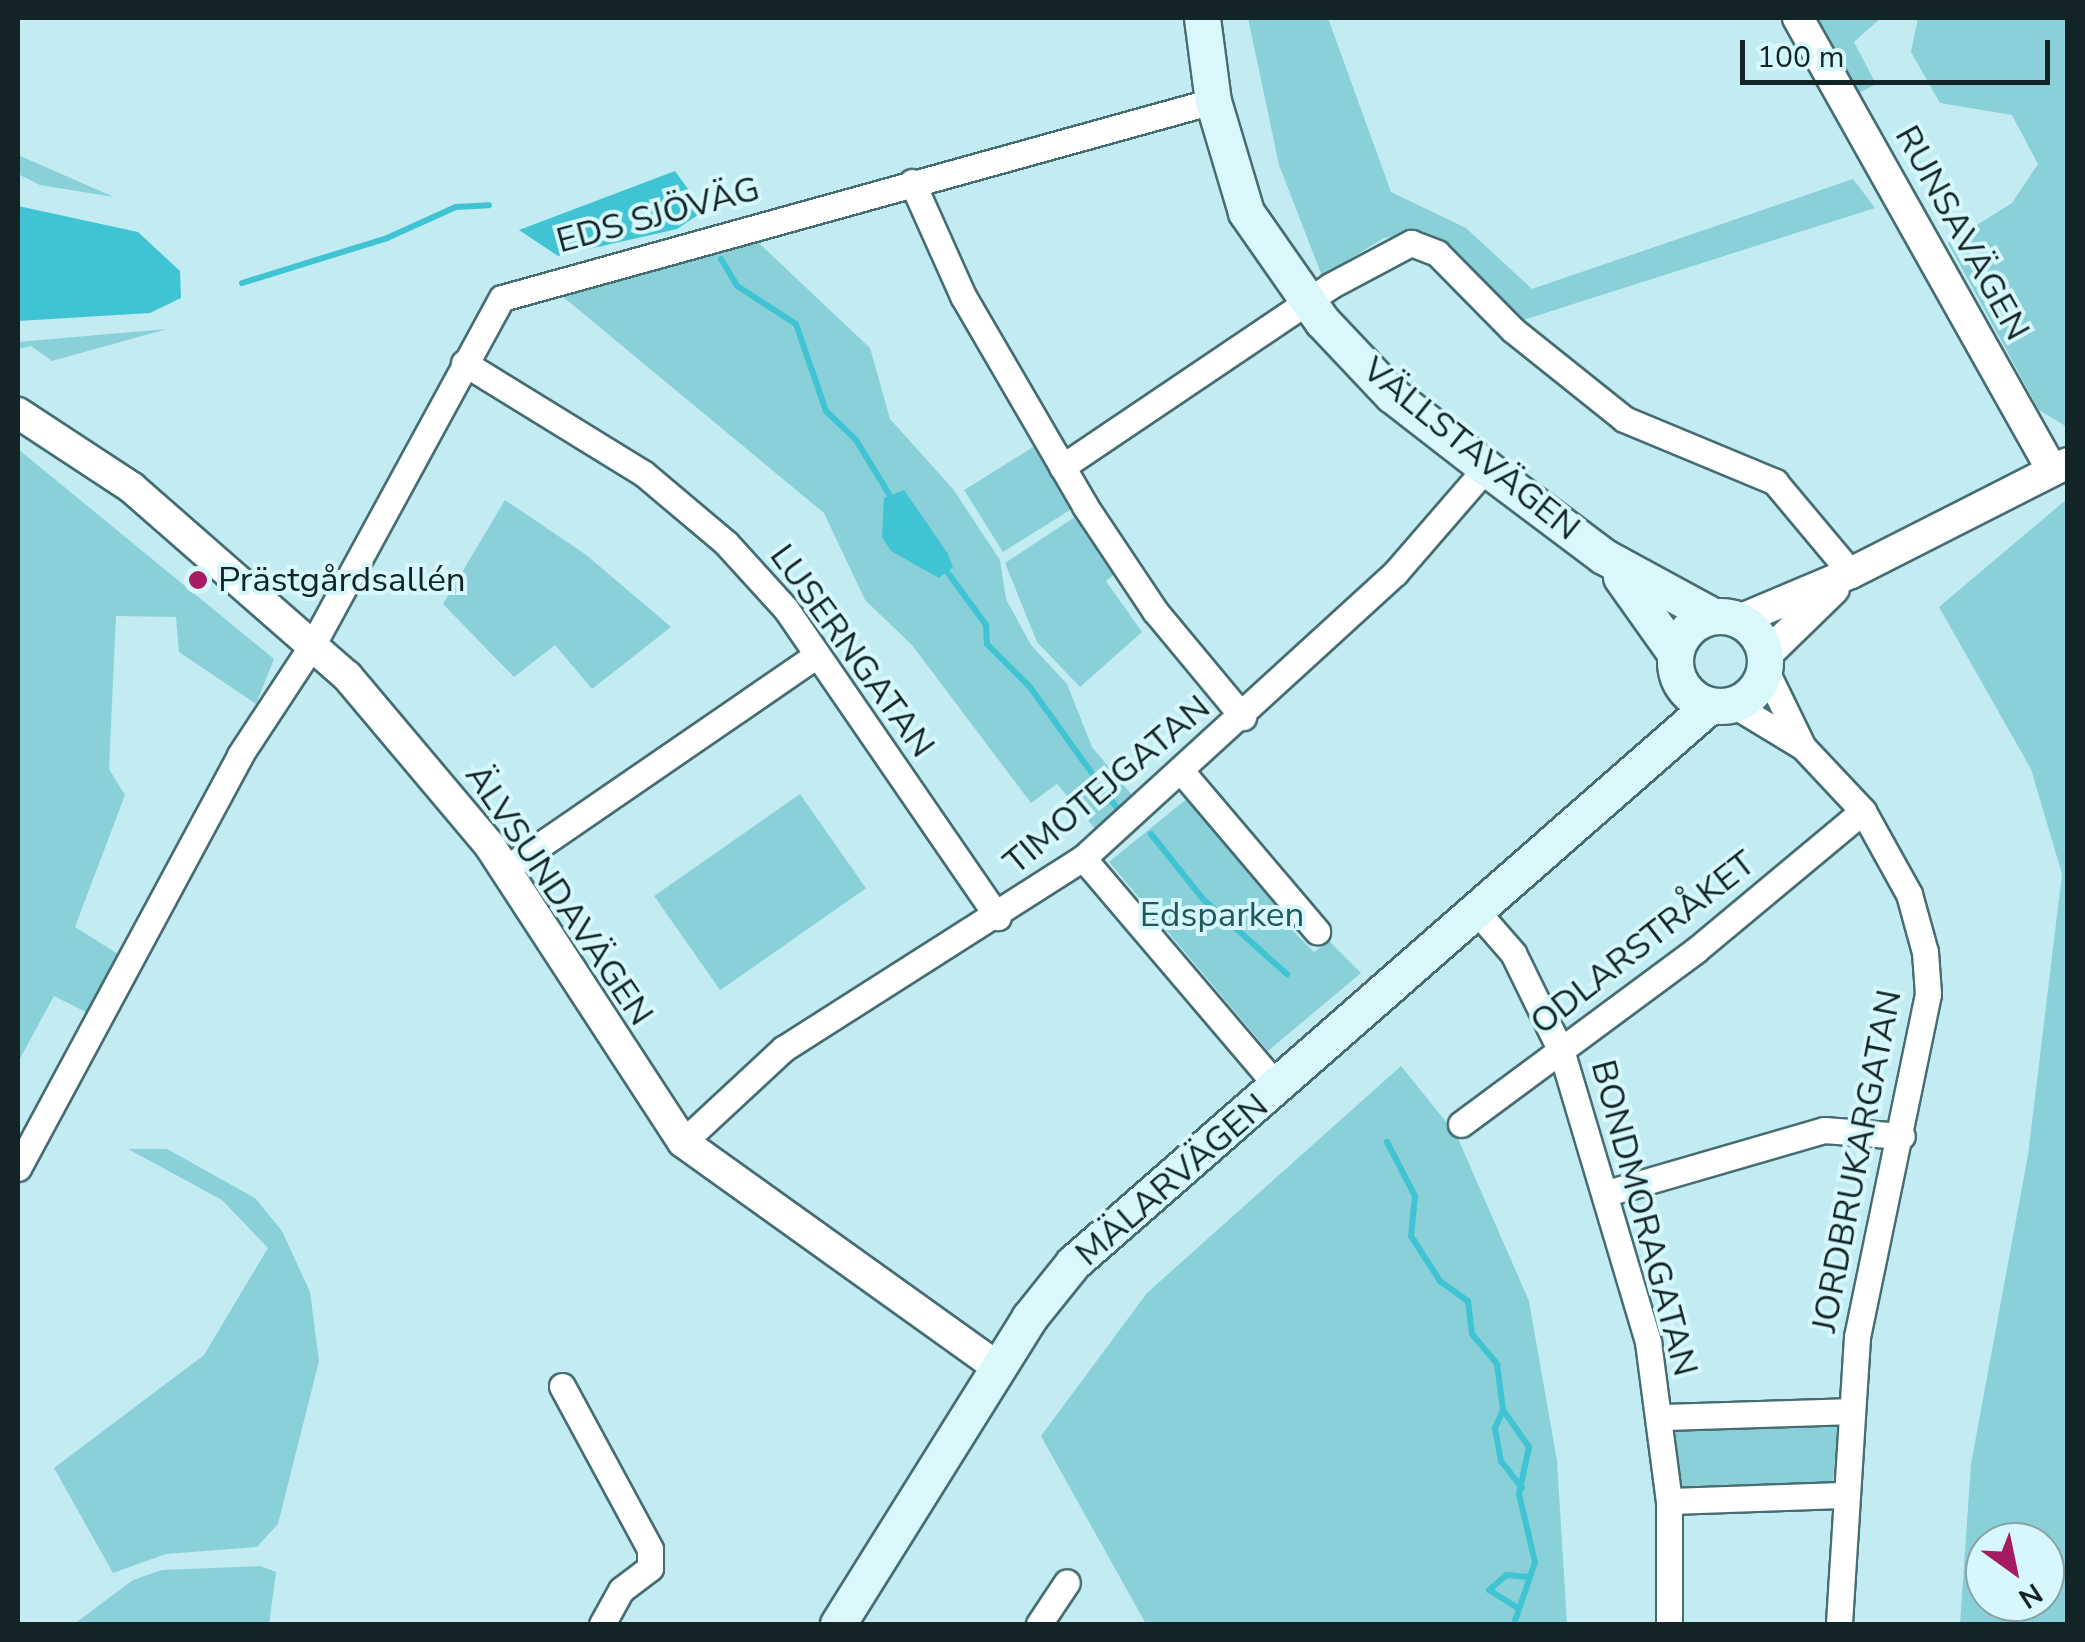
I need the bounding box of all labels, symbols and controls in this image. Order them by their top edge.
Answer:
scale bar [1745,20,2055,82]
text: 100 m [1757,37,1844,78]
street label: RUNSAVÄGEN [1886,118,2038,348]
street label: EDS SJÖVÄG [552,168,764,262]
street label: VÄLLSTAVÄGEN [1354,349,1588,549]
street label: LUSERNGATAN [761,536,943,766]
place label: Prästgårdsallén [218,559,466,601]
marker: Prästgårdsallén [187,569,209,591]
street label: TIMOTEJGATAN [995,687,1219,883]
street label: ÄLVSUNDAVÄGEN [456,756,662,1034]
street label: ODLARSTRÅKET [1522,842,1764,1044]
park label: Edsparken [1140,894,1304,936]
street label: JORDBRUKARGATAN [1803,986,1911,1336]
street label: BONDMORAGATAN [1582,1055,1706,1381]
street label: MÄLARVÄGEN [1067,1085,1277,1275]
north arrow [1965,1522,2065,1622]
text: N [2011,1574,2049,1617]

